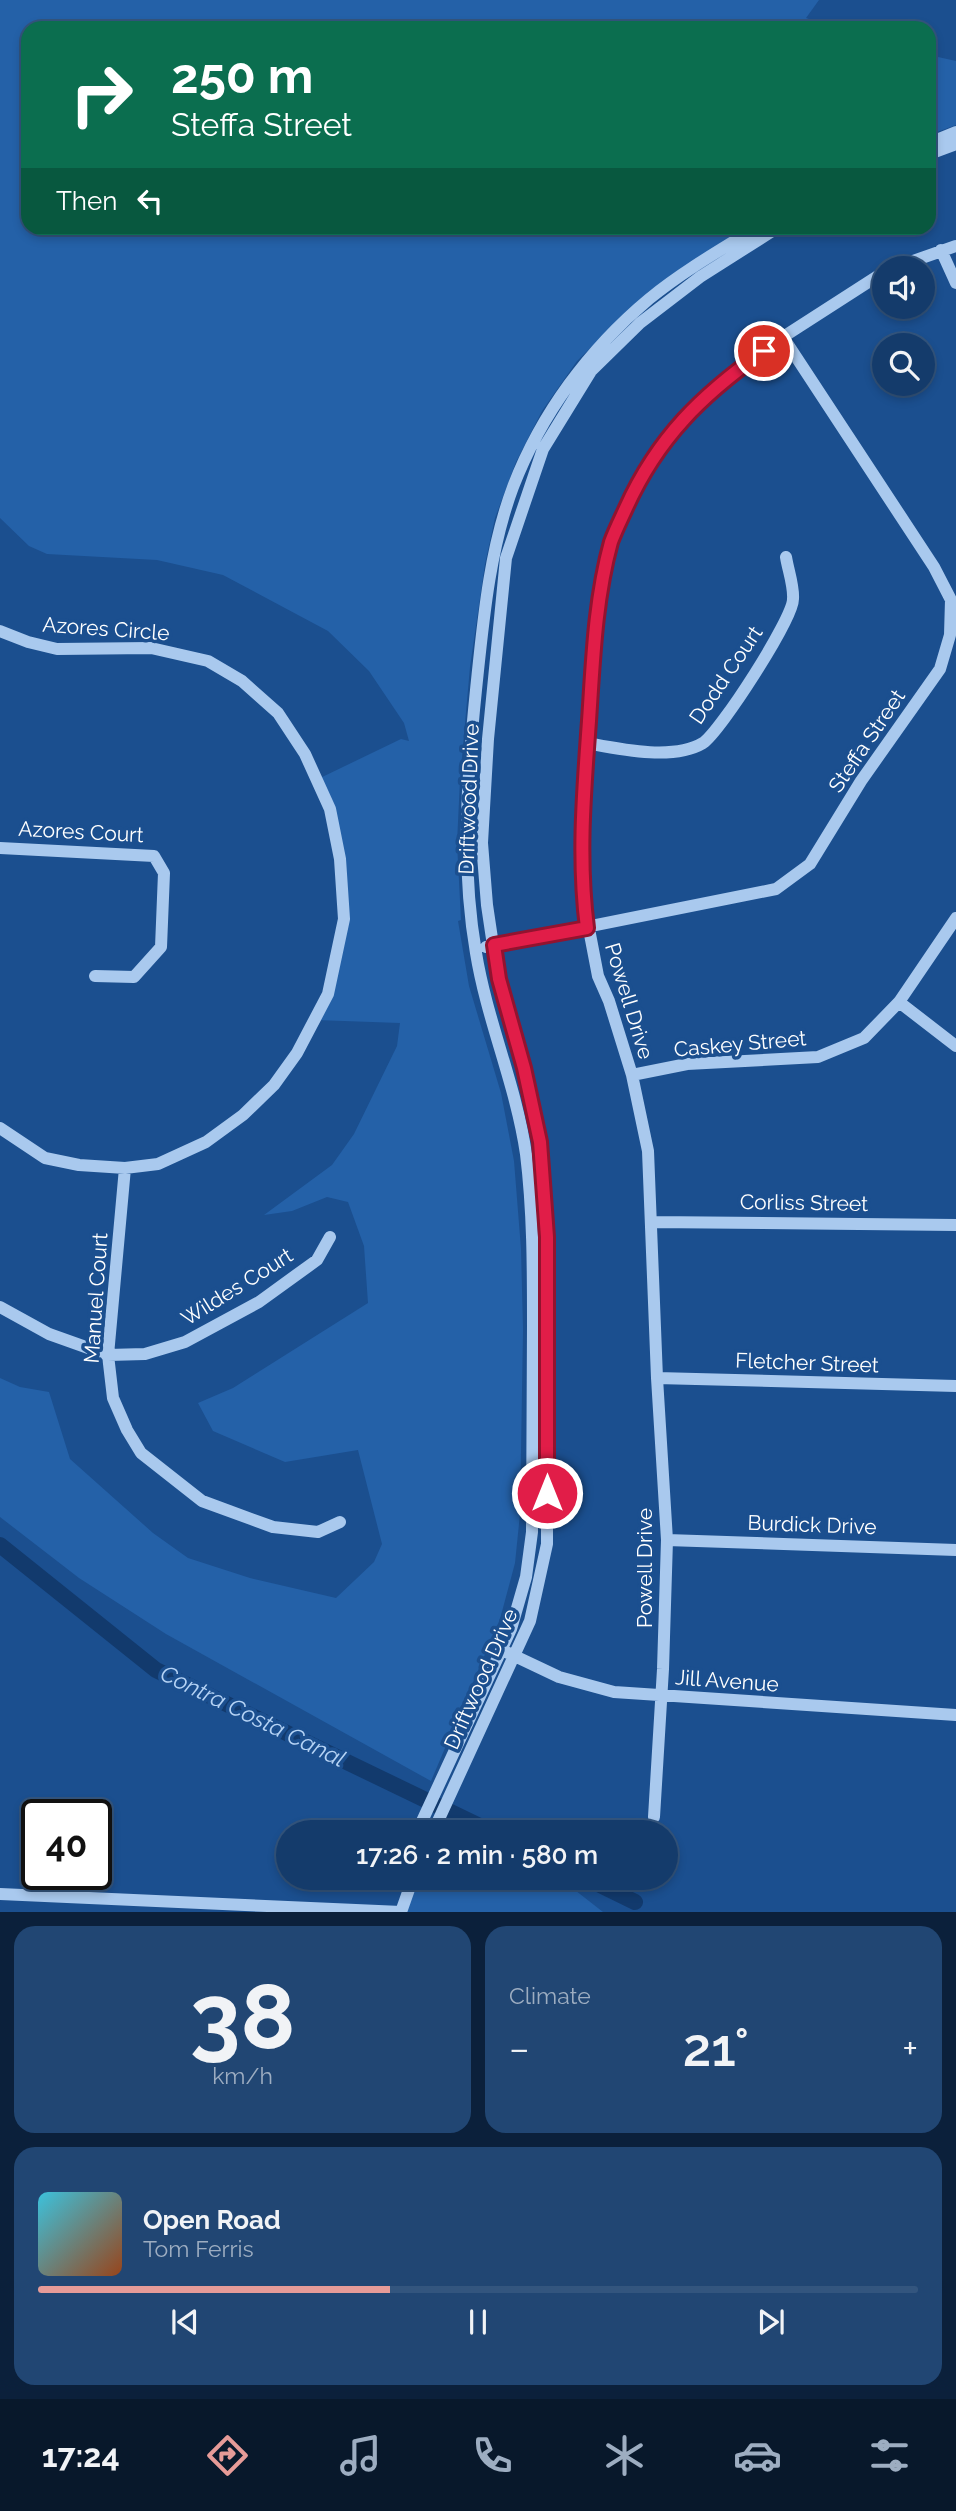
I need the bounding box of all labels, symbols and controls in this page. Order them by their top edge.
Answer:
text: 250 m [171,47,313,104]
icon: right [56,49,147,140]
text: Steffa Street [171,106,352,143]
icon: left [131,182,169,220]
text: Then [56,186,117,216]
map controls [872,256,935,396]
button: sound [872,256,935,319]
pin [734,321,794,381]
icon: arrive [745,332,783,370]
button: search [872,333,935,396]
street label: Azores Circle [42,612,170,645]
street label: Dodd Court [684,621,767,728]
street label: Steffa Street [823,684,910,797]
street label: Driftwood Drive [453,723,484,875]
street label: Azores Court [18,816,144,847]
street label: Powell Drive [600,940,659,1062]
street label: Caskey Street [673,1025,807,1062]
street label: Corliss Street [740,1189,868,1216]
street label: Manuel Court [78,1232,113,1364]
street label: Wildes Court [176,1242,297,1331]
street label: Fletcher Street [735,1348,879,1378]
position arrow [510,1456,584,1530]
street label: Powell Drive [632,1508,657,1628]
street label: Burdick Drive [747,1510,877,1539]
street label: Driftwood Drive [438,1605,523,1753]
water label: Contra Costa Canal [156,1659,350,1772]
street label: Jill Avenue [674,1664,780,1697]
speed limit sign: 40 [21,1799,112,1890]
text: 17:26 · 2 min · 580 m [356,1840,598,1870]
text: 38 [190,1963,295,2070]
text: Climate [509,1982,591,2009]
text: 21° [683,2017,749,2078]
text: − [509,2026,529,2071]
text: + [902,2026,918,2071]
text: km/h [212,2062,273,2089]
text: Open Road [143,2205,281,2235]
text: Tom Ferris [143,2235,254,2262]
icon: previous [166,2303,204,2341]
icon: pause [459,2303,497,2341]
icon: next [752,2303,790,2341]
icon: directions [203,2431,252,2480]
icon: music [336,2431,385,2480]
icon: phone [468,2431,517,2480]
icon: climate [600,2431,649,2480]
icon: car [733,2431,782,2480]
icon: filters [865,2431,914,2480]
text: 17:24 [42,2437,120,2474]

